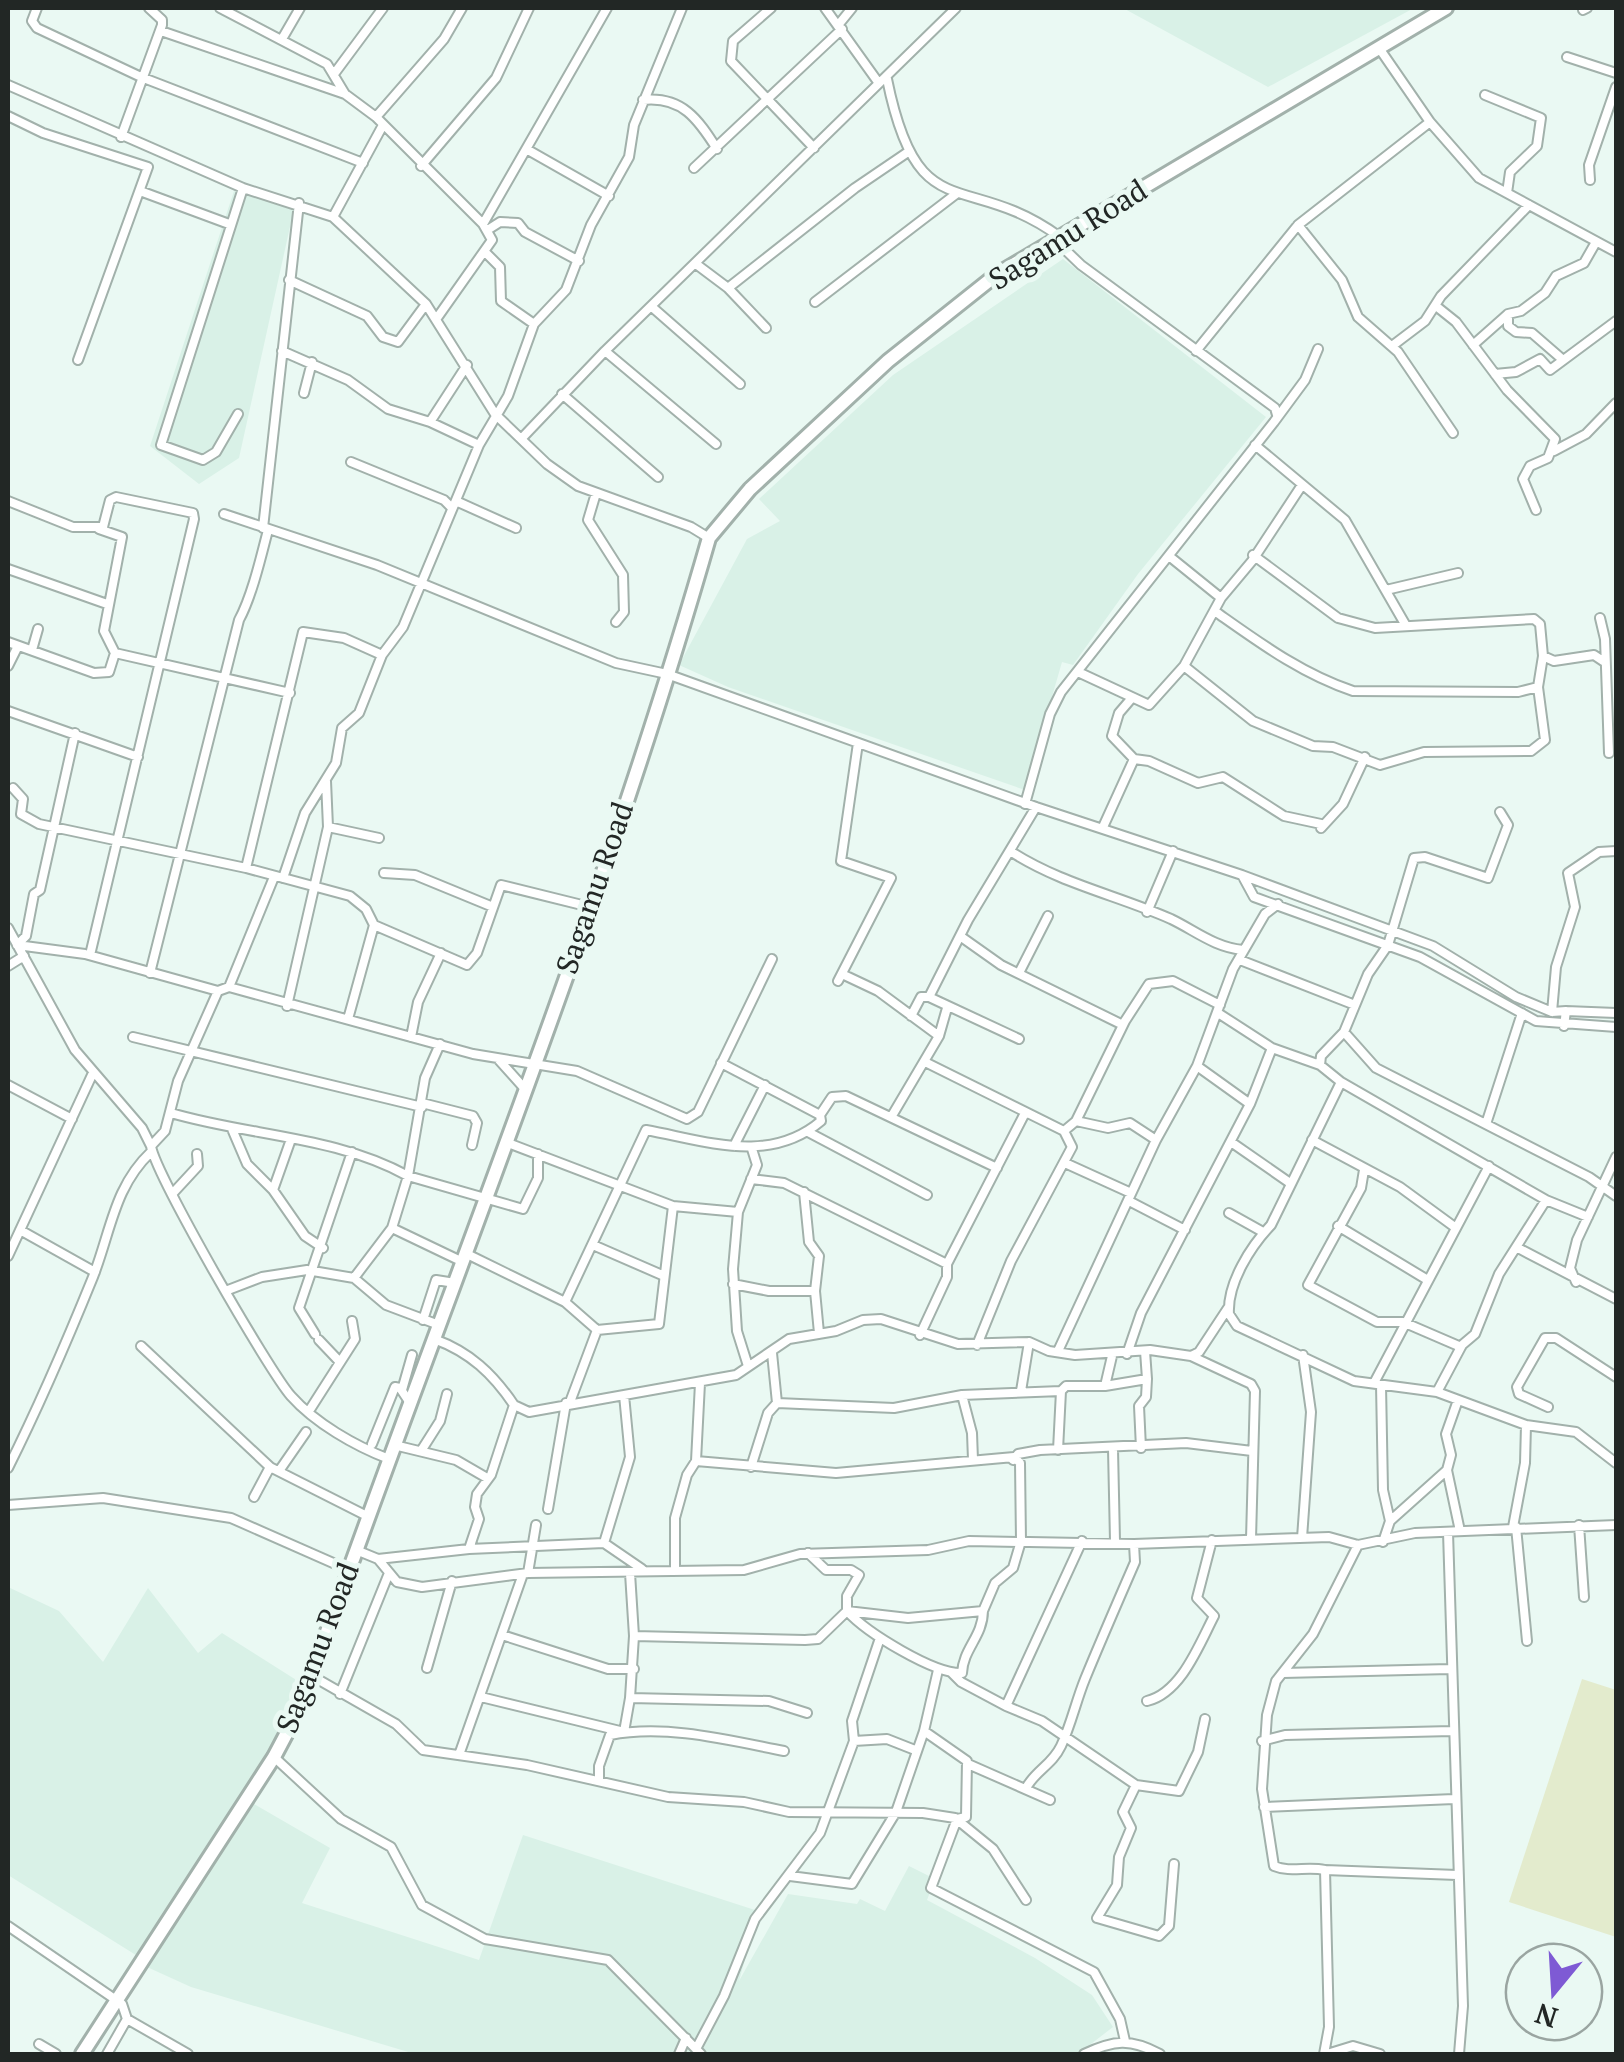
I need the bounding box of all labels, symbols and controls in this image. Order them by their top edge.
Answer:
street label: Sagamu Road [981,170,1154,299]
street label: Sagamu Road [546,796,642,979]
street label: Sagamu Road [266,1557,368,1739]
north arrow [1504,1942,1604,2042]
text: N [1530,1995,1562,2037]

